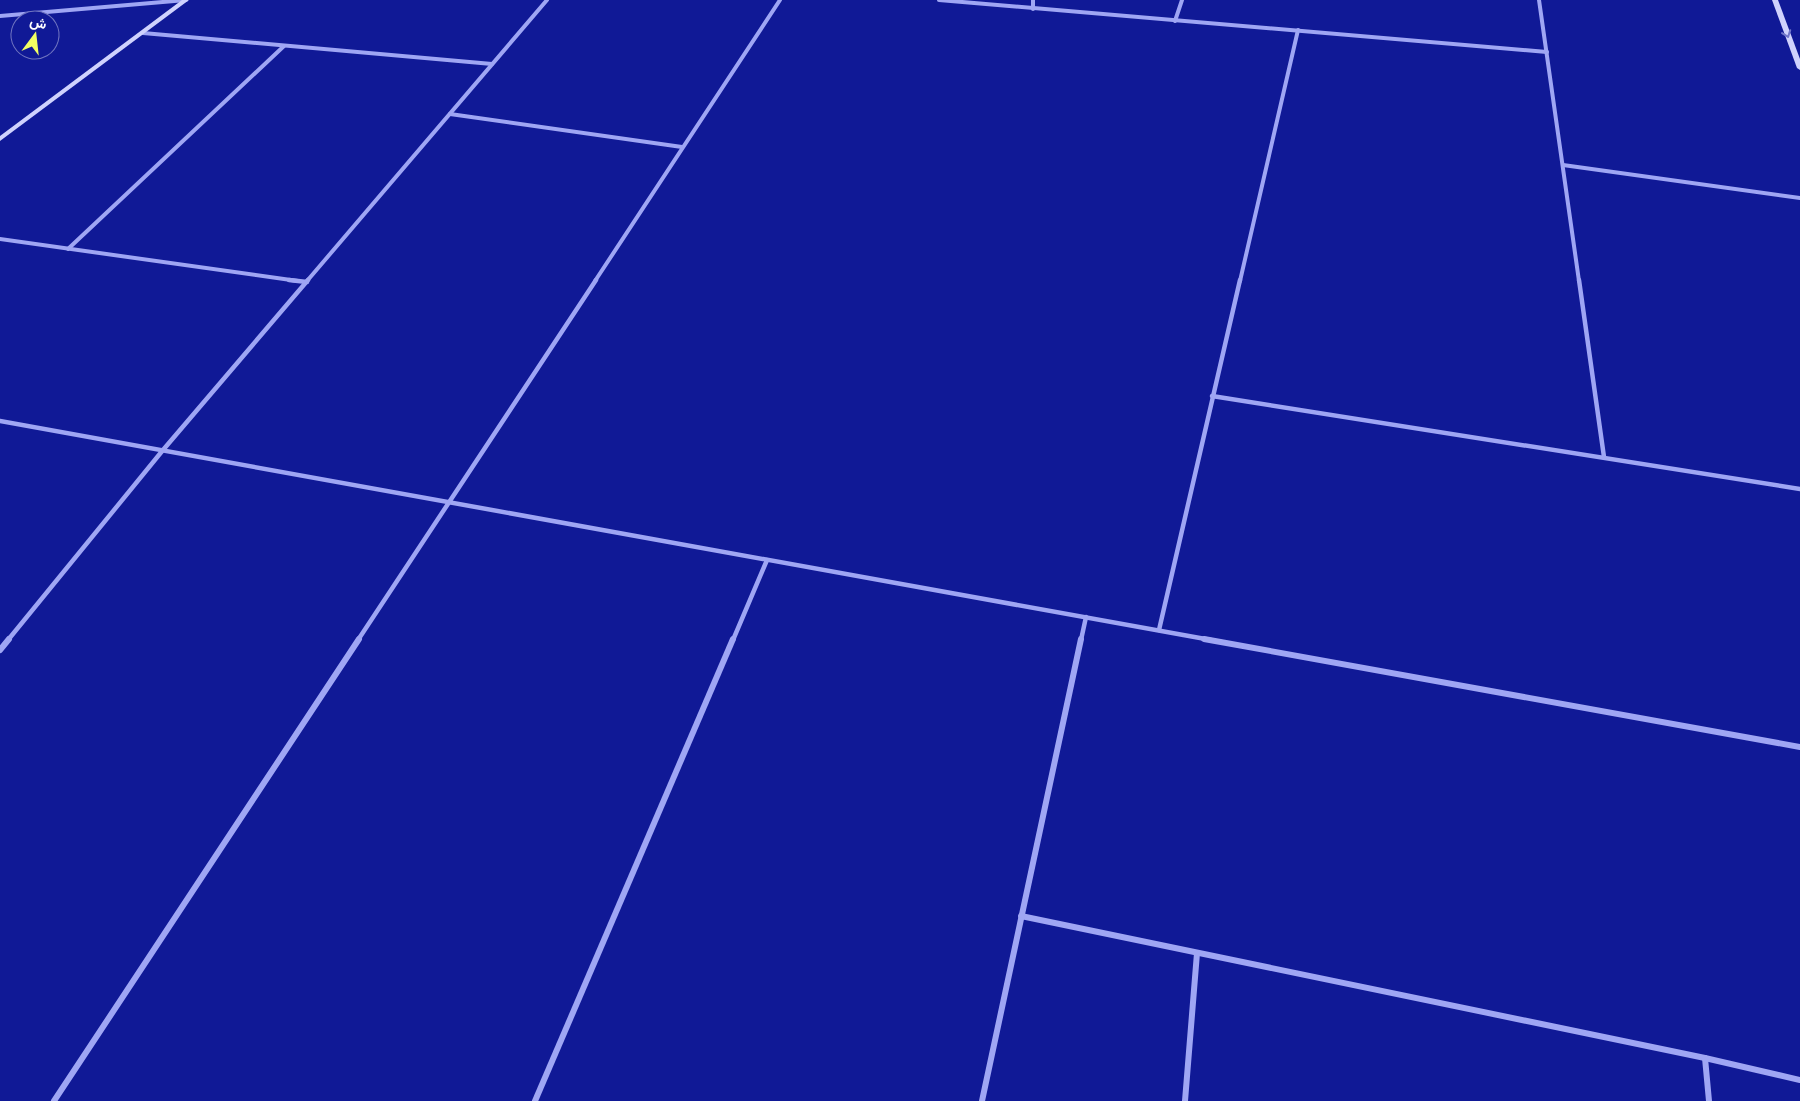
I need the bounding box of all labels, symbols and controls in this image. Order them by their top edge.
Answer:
north arrow [10,10,60,60]
text: ش [28,13,49,33]
one-way arrow [1781,29,1791,38]

